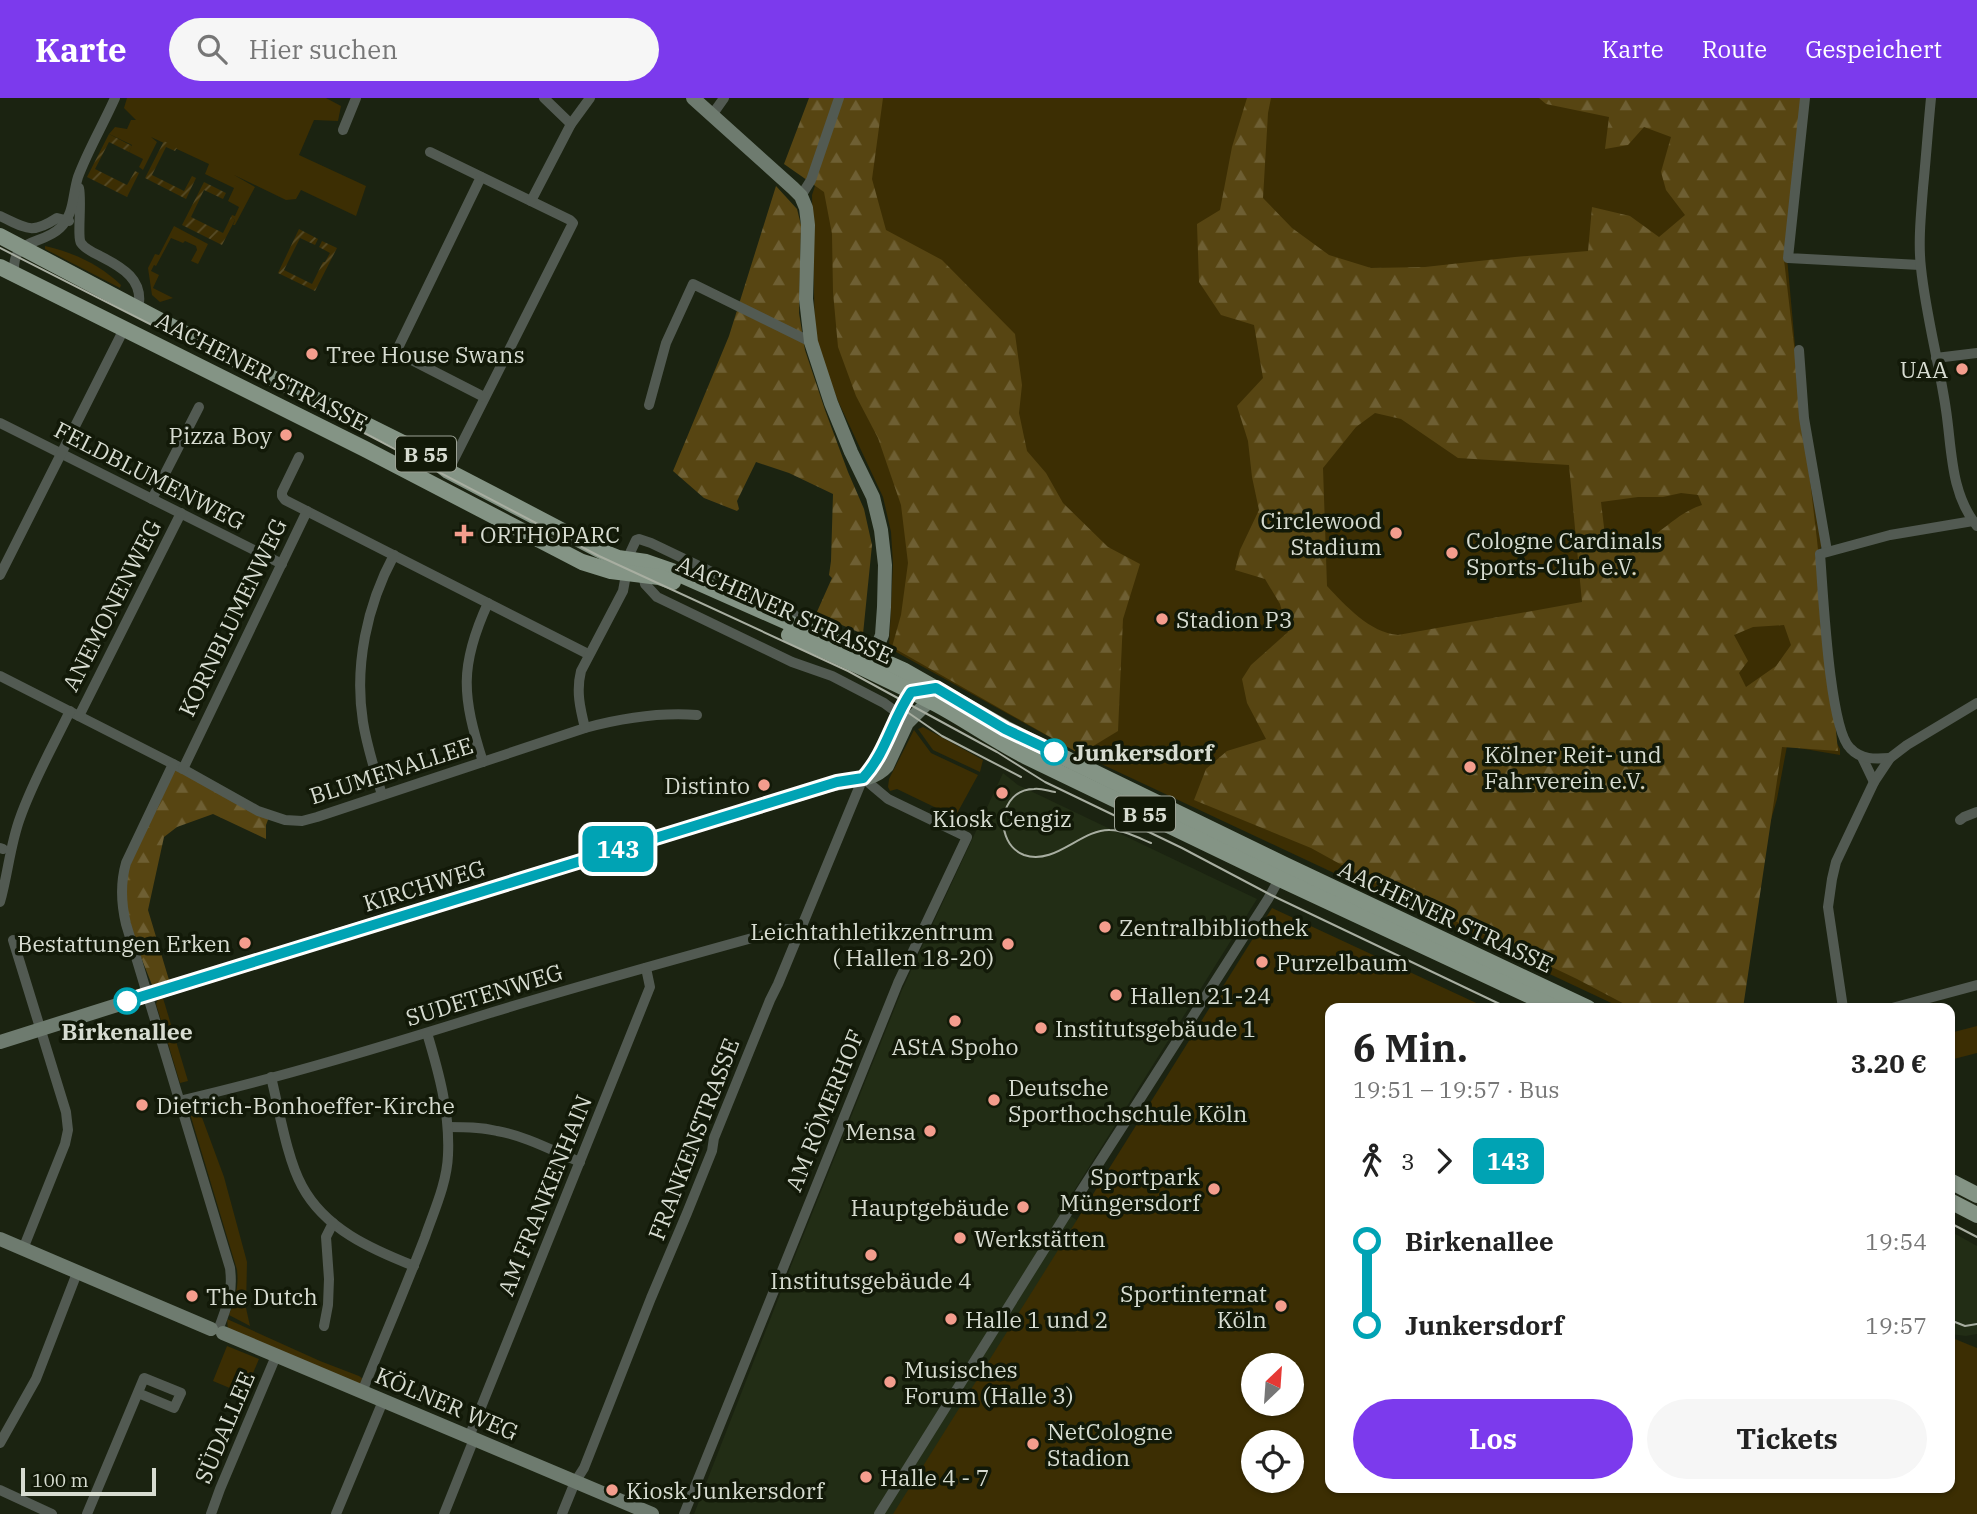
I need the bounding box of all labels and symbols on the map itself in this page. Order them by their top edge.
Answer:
street label: AACHENER STRASSE [151,305,373,437]
place label: Tree House Swans [326,339,525,369]
marker: Tree House Swans [304,346,320,362]
place label: UAA [1900,354,1948,384]
marker: UAA [1954,361,1970,377]
street label: FELDBLUMENWEG [49,414,251,536]
place label: Pizza Boy [169,420,273,450]
marker: Pizza Boy [278,427,294,443]
road number: B 55 [396,436,456,472]
place label: Circlewood Stadium [1260,505,1382,561]
street label: KORNBLUMENWEG [171,513,293,721]
street label: ANEMONENWEG [55,514,167,696]
place label: ORTHOPARC [480,519,620,549]
marker: ORTHOPARC [454,524,474,544]
marker: Circlewood Stadium [1388,525,1404,541]
place label: Cologne Cardinals Sports-Club e.V. [1466,525,1662,581]
marker: Cologne Cardinals Sports-Club e.V. [1444,545,1460,561]
street label: AACHENER STRASSE [672,548,898,670]
place label: Stadion P3 [1176,604,1293,634]
marker: Stadion P3 [1154,611,1170,627]
street label: BLUMENALLEE [305,729,477,811]
place label: Junkersdorf [1073,737,1215,767]
marker: Junkersdorf [1041,739,1067,765]
place label: Kölner Reit- und Fahrverein e.V. [1484,739,1662,795]
marker: Kölner Reit- und Fahrverein e.V. [1462,759,1478,775]
place label: Distinto [664,770,750,800]
marker: Distinto [756,777,772,793]
marker: Kiosk Cengiz [994,785,1010,801]
road number: B 55 [1115,796,1175,832]
place label: Kiosk Cengiz [932,803,1072,833]
line badge: 143 [578,826,658,872]
street label: KIRCHWEG [359,852,489,918]
street label: AACHENER STRASSE [1334,853,1558,979]
place label: Zentralbibliothek [1119,912,1309,942]
place label: Leichtathletikzentrum ( Hallen 18-20) [750,916,994,972]
marker: Zentralbibliothek [1097,919,1113,935]
place label: Bestattungen Erken [17,928,231,958]
marker: Bestattungen Erken [237,935,253,951]
marker: Leichtathletikzentrum ( Hallen 18-20) [1000,936,1016,952]
place label: Purzelbaum [1276,947,1408,977]
marker: Purzelbaum [1254,954,1270,970]
street label: SUDETENWEG [402,956,566,1032]
place label: Hallen 21-24 [1130,980,1271,1010]
marker: Hallen 21-24 [1108,987,1124,1003]
marker: Birkenallee [114,988,140,1014]
marker: AStA Spoho [947,1013,963,1029]
place label: Institutsgebäude 1 [1055,1013,1256,1043]
place label: Birkenallee [61,1016,193,1046]
marker: Institutsgebäude 1 [1033,1020,1049,1036]
street label: AM RÖMERHOF [778,1025,870,1195]
place label: AStA Spoho [891,1031,1019,1061]
street label: FRANKENSTRASSE [641,1034,745,1244]
place label: Deutsche Sporthochschule Köln [1008,1072,1248,1128]
place label: Dietrich-Bonhoeffer-Kirche [156,1090,455,1120]
street label: AM FRANKENHAIN [490,1090,598,1300]
marker: Deutsche Sporthochschule Köln [986,1092,1002,1108]
marker: Dietrich-Bonhoeffer-Kirche [134,1097,150,1113]
place label: Mensa [845,1116,916,1146]
marker: Mensa [922,1123,938,1139]
place label: Sportpark Müngersdorf [1060,1161,1202,1217]
marker: Sportpark Müngersdorf [1206,1181,1222,1197]
place label: Hauptgebäude [851,1192,1009,1222]
marker: Hauptgebäude [1015,1199,1031,1215]
place label: Werkstätten [974,1223,1106,1253]
marker: Werkstätten [952,1230,968,1246]
marker: Institutsgebäude 4 [863,1247,879,1263]
place label: Institutsgebäude 4 [770,1265,972,1295]
place label: Sportinternat Köln [1120,1278,1267,1334]
place label: The Dutch [206,1281,318,1311]
marker: The Dutch [184,1288,200,1304]
marker: Sportinternat Köln [1273,1298,1289,1314]
place label: Halle 1 und 2 [965,1304,1108,1334]
marker: Halle 1 und 2 [943,1311,959,1327]
north arrow [1241,1353,1304,1416]
place label: Musisches Forum (Halle 3) [904,1354,1074,1410]
street label: KÖLNER WEG [371,1359,523,1447]
street label: SÜDALLEE [187,1367,261,1487]
marker: Musisches Forum (Halle 3) [882,1374,898,1390]
place label: NetCologne Stadion [1047,1416,1173,1472]
marker: NetCologne Stadion [1025,1436,1041,1452]
place label: Halle 4 - 7 [880,1462,989,1492]
scale bar [21,1465,156,1497]
marker: Halle 4 - 7 [858,1469,874,1485]
place label: Kiosk Junkersdorf [626,1475,826,1505]
marker: Kiosk Junkersdorf [604,1482,620,1498]

